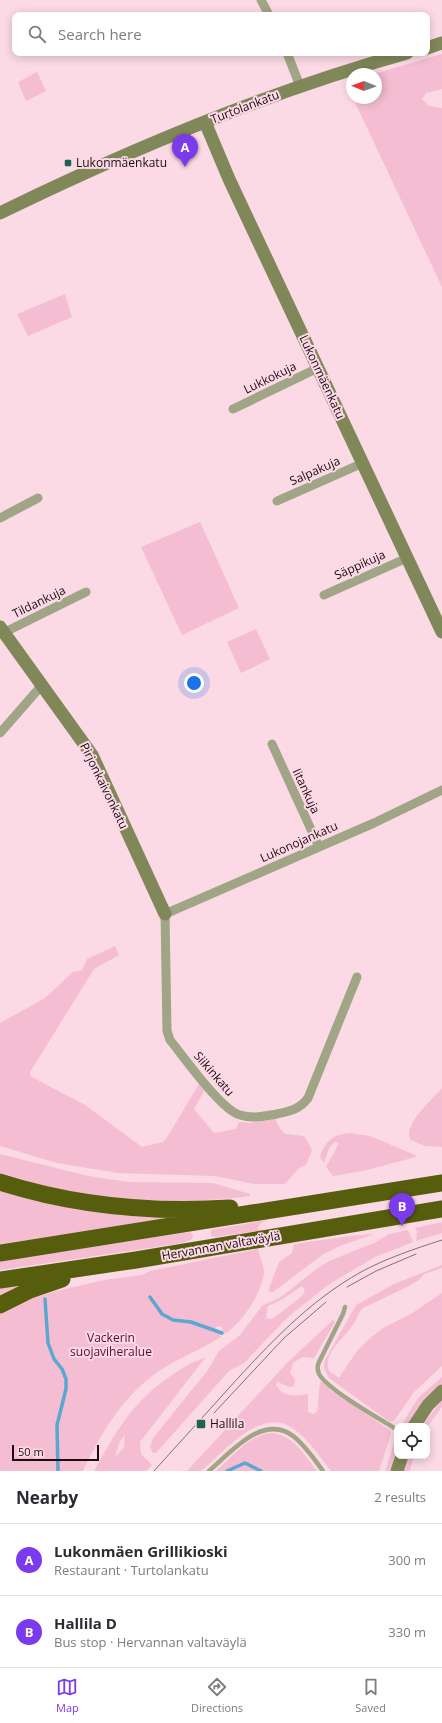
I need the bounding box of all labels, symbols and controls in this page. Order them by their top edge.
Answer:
search box [12,12,430,56]
icon: search [26,23,48,45]
text: Search here [58,24,142,44]
north arrow [346,68,382,104]
street label: Turtolankatu [208,86,281,127]
pin: A [172,134,198,167]
place label: Lukonmäenkatu [76,154,167,171]
marker: Lukonmäenkatu [63,158,73,168]
street label: Lukonmäenkatu [296,332,349,422]
street label: Lukkokuja [241,357,299,398]
street label: Salpakuja [287,452,343,489]
street label: Säppikuja [332,546,388,583]
street label: Tildankuja [9,581,68,622]
your location [184,673,204,693]
street label: Pirjonkaivonkatu [76,740,133,832]
street label: Iitankuja [289,765,324,816]
street label: Lukonojankatu [257,817,340,866]
street label: Siikinkatu [190,1048,238,1100]
pin: B [389,1193,415,1226]
street label: Hervannan valtaväylä [160,1227,281,1264]
park label: Vackerin suojaviheralue [70,1329,152,1360]
place label: Hallila [210,1415,244,1432]
marker: Hallila [195,1418,207,1430]
map controls [394,1423,430,1459]
button: locate [394,1423,430,1459]
scale bar [12,1443,99,1462]
text: 50 m [18,1444,44,1459]
text: Nearby [16,1486,78,1509]
text: 2 results [374,1488,426,1506]
text: Lukonmäen Grillikioski [54,1541,228,1561]
text: A [25,1551,33,1569]
text: 300 m [388,1551,426,1569]
text: Restaurant · Turtolankatu [54,1561,209,1579]
text: Hallila D [54,1613,117,1633]
text: B [25,1623,33,1641]
text: 330 m [388,1623,426,1641]
text: Bus stop · Hervannan valtaväylä [54,1633,247,1651]
tab: Map [56,1676,79,1715]
tab: Directions [191,1676,243,1715]
tab: Saved [355,1676,386,1715]

